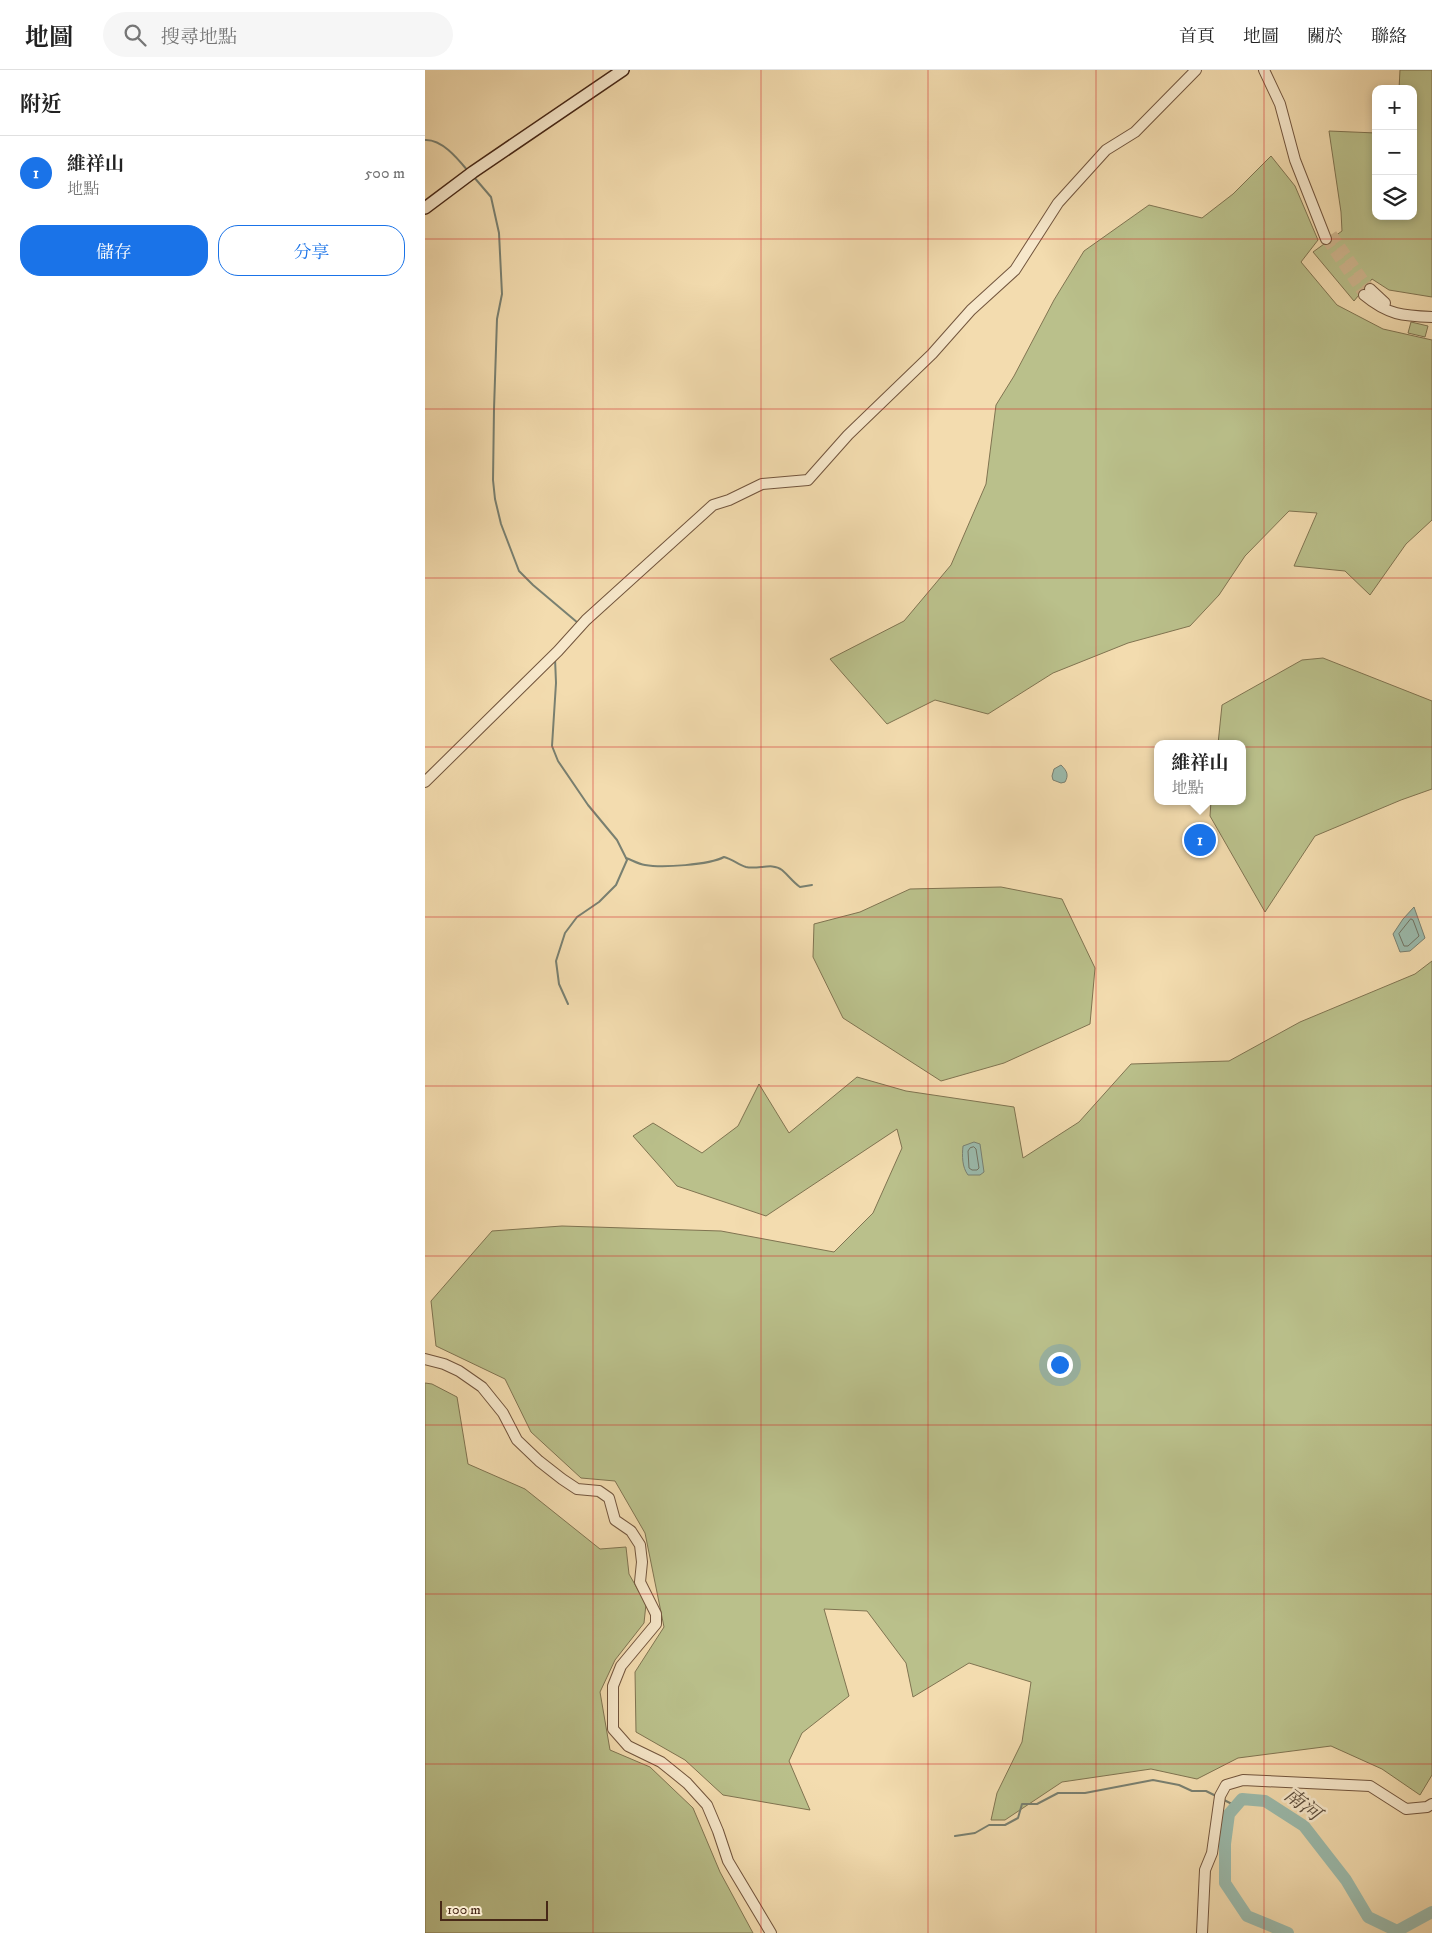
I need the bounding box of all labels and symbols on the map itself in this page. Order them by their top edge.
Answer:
pin: 1 [1184,821,1216,859]
your location [1047,1352,1073,1378]
water label: 南河 [1279,1783,1328,1829]
scale bar [440,1898,547,1921]

